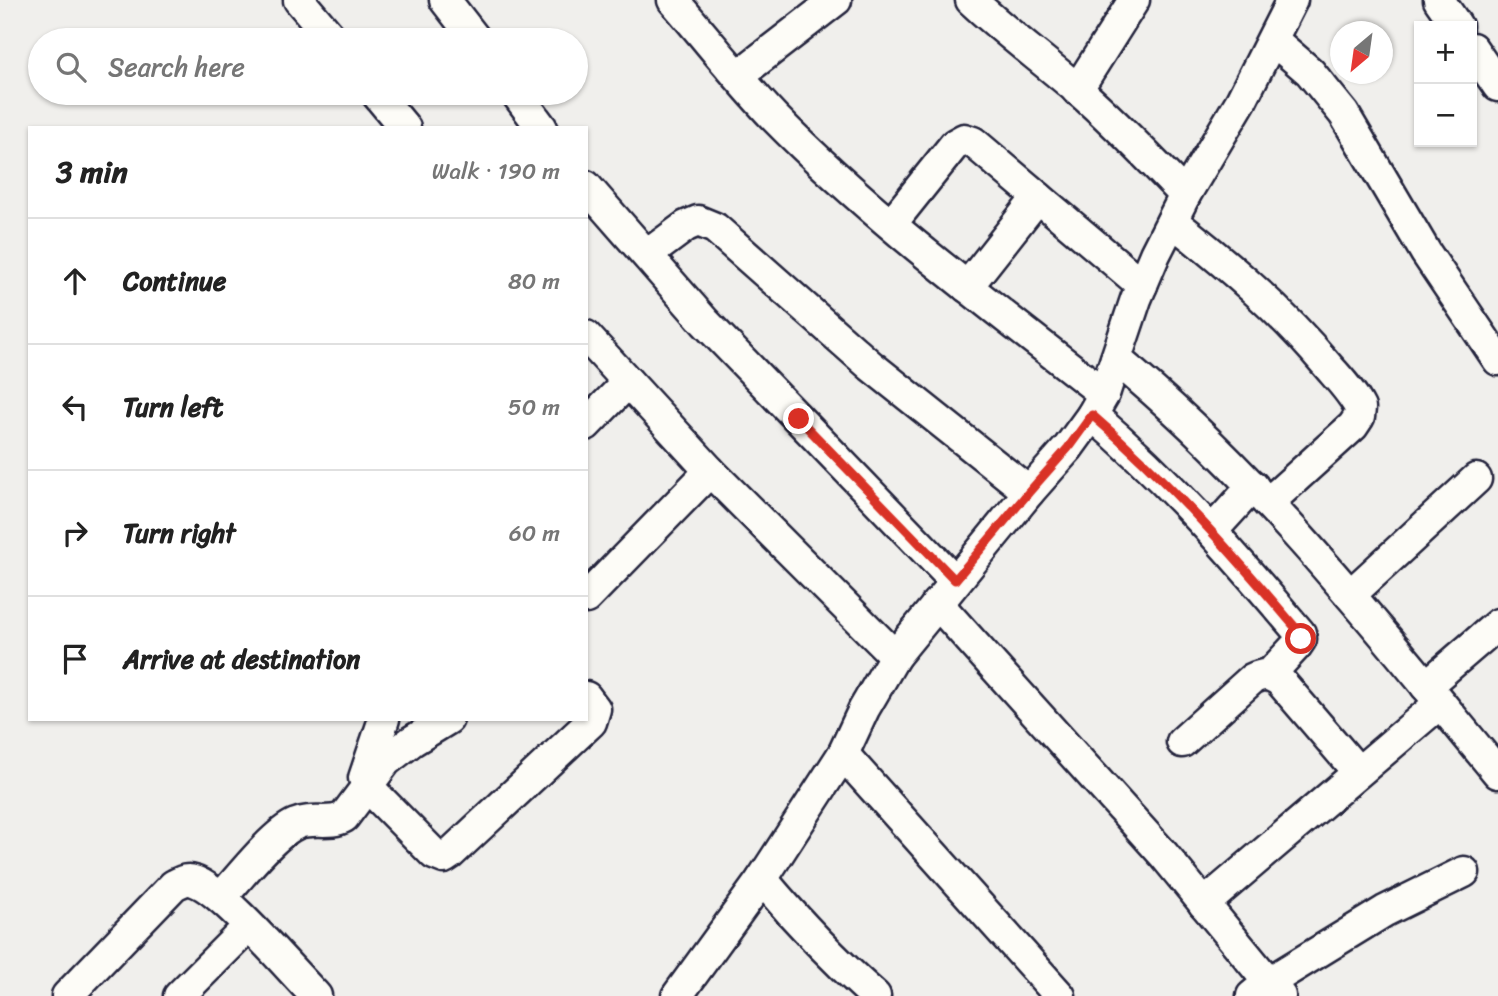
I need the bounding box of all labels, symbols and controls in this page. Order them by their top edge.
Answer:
north arrow [1330,21,1393,84]
map controls [1414,21,1477,147]
button: + [1414,21,1477,84]
search box [28,28,588,105]
text: Search here [108,44,245,90]
icon: search [52,48,90,86]
button: − [1414,84,1477,147]
text: 3 min [56,145,128,199]
text: Walk · 190 m [432,151,560,192]
text: Continue [123,258,226,304]
text: 80 m [508,261,560,302]
icon: ahead [56,262,94,300]
text: Turn left [123,384,223,430]
text: 50 m [508,387,560,428]
icon: left [56,388,94,426]
route end [783,403,814,434]
text: Turn right [123,510,236,556]
text: 60 m [509,513,560,554]
icon: right [56,514,94,552]
route start [1285,623,1316,654]
text: Arrive at destination [123,636,360,682]
icon: arrive [56,640,94,678]

